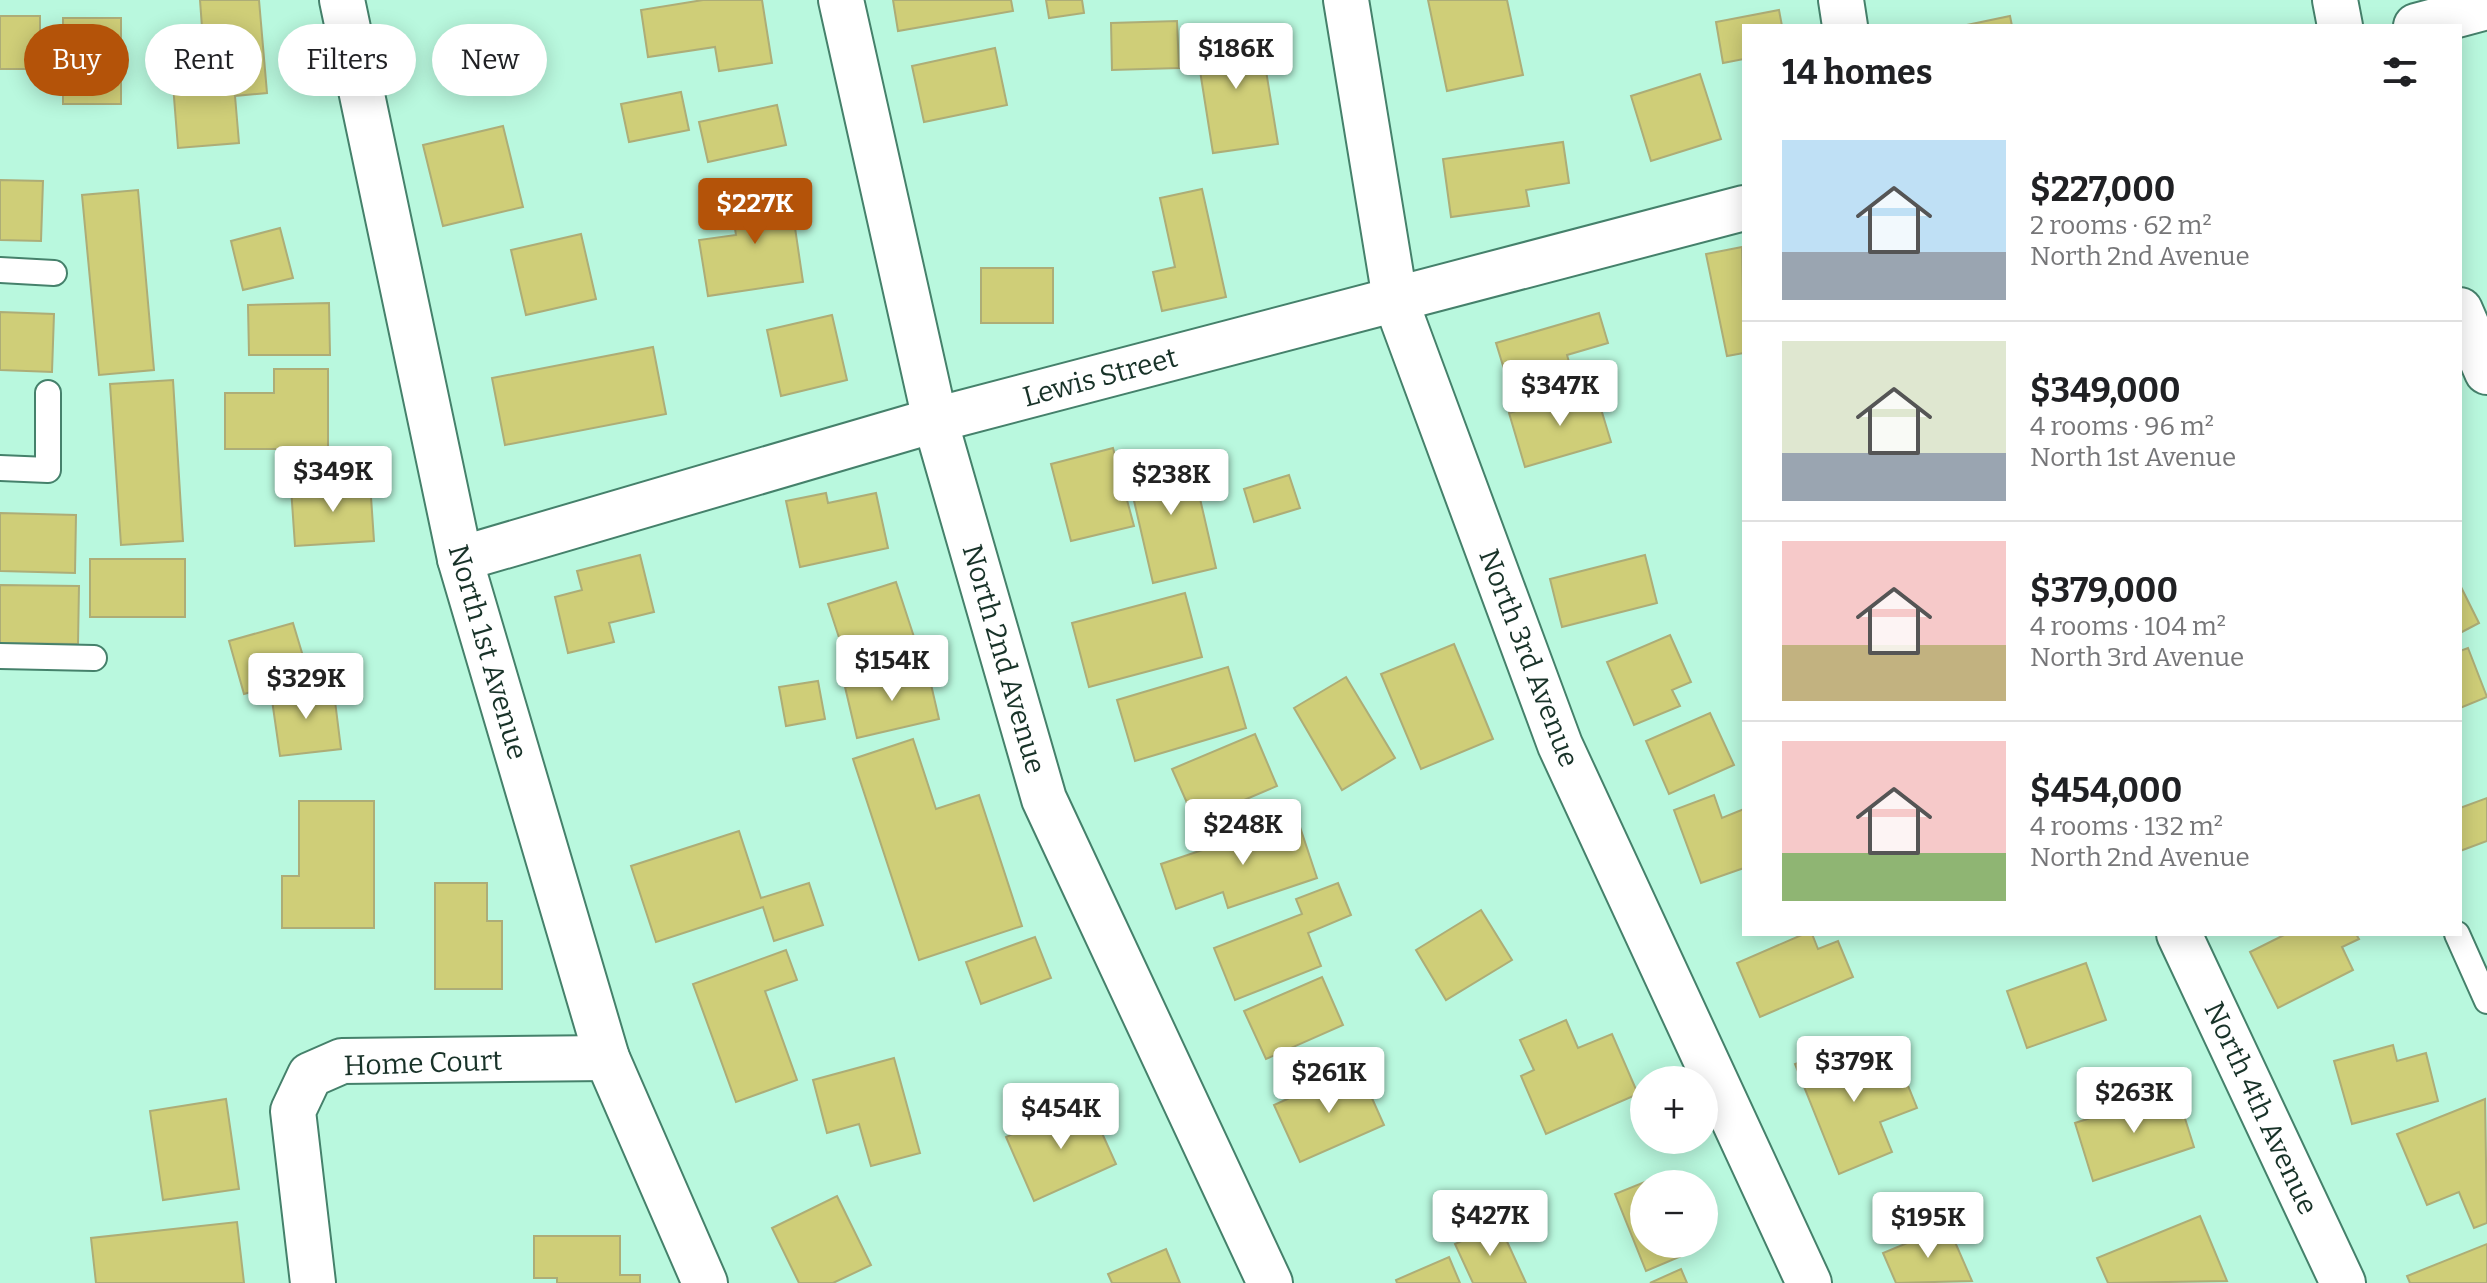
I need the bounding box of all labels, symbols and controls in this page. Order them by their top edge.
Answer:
pin: $186K [1180,23,1292,91]
chip: Buy [24,24,129,96]
chip: Rent [145,24,262,96]
chip: Filters [278,24,416,96]
chip: New [432,24,547,96]
text: $186K [1198,33,1274,64]
icon: filters [2378,50,2422,94]
text: 14 homes [1782,52,1933,93]
text: $227,000 [2030,169,2175,210]
icon: home [1846,172,1942,268]
pin: $227K [699,178,811,246]
text: $227K [716,188,794,219]
text: 2 rooms · 62 m² [2030,210,2212,241]
text: North 2nd Avenue [2030,241,2250,272]
street label: Lewis Street [1019,341,1181,413]
pin: $347K [1504,360,1616,428]
text: $347K [1521,370,1599,401]
text: $349,000 [2030,370,2181,411]
icon: home [1846,373,1942,469]
text: 4 rooms · 96 m² [2030,411,2214,442]
text: North 1st Avenue [2030,442,2236,473]
pin: $349K [277,446,389,514]
pin: $238K [1115,449,1227,517]
text: $349K [293,456,373,487]
text: $238K [1131,459,1211,490]
street label: North 1st Avenue [442,541,534,763]
street label: North 2nd Avenue [956,541,1052,777]
street label: North 3rd Avenue [1472,544,1586,772]
text: $379,000 [2030,570,2178,611]
icon: home [1846,573,1942,669]
text: 4 rooms · 104 m² [2030,611,2226,642]
pin: $154K [836,635,948,703]
text: North 3rd Avenue [2030,642,2244,673]
text: $154K [854,645,930,676]
pin: $329K [250,653,362,721]
text: $329K [266,663,346,694]
text: $454,000 [2030,770,2182,811]
icon: home [1846,773,1942,869]
pin: $248K [1187,799,1299,867]
text: $248K [1203,809,1283,840]
text: 4 rooms · 132 m² [2030,811,2223,842]
text: North 2nd Avenue [2030,842,2250,873]
street label: North 4th Avenue [2197,996,2325,1220]
pin: $379K [1798,1036,1910,1104]
street label: Home Court [343,1044,503,1082]
text: $379K [1815,1046,1893,1077]
pin: $261K [1273,1047,1385,1115]
text: $261K [1291,1057,1367,1088]
map controls [1630,1066,1718,1258]
button: + [1630,1066,1718,1154]
pin: $263K [2078,1067,2190,1135]
text: $263K [2095,1077,2173,1108]
pin: $454K [1005,1083,1117,1151]
text: $454K [1021,1093,1101,1124]
button: − [1630,1170,1718,1258]
pin: $427K [1434,1190,1546,1258]
pin: $195K [1872,1192,1984,1260]
text: $427K [1451,1200,1529,1231]
text: $195K [1890,1202,1966,1233]

